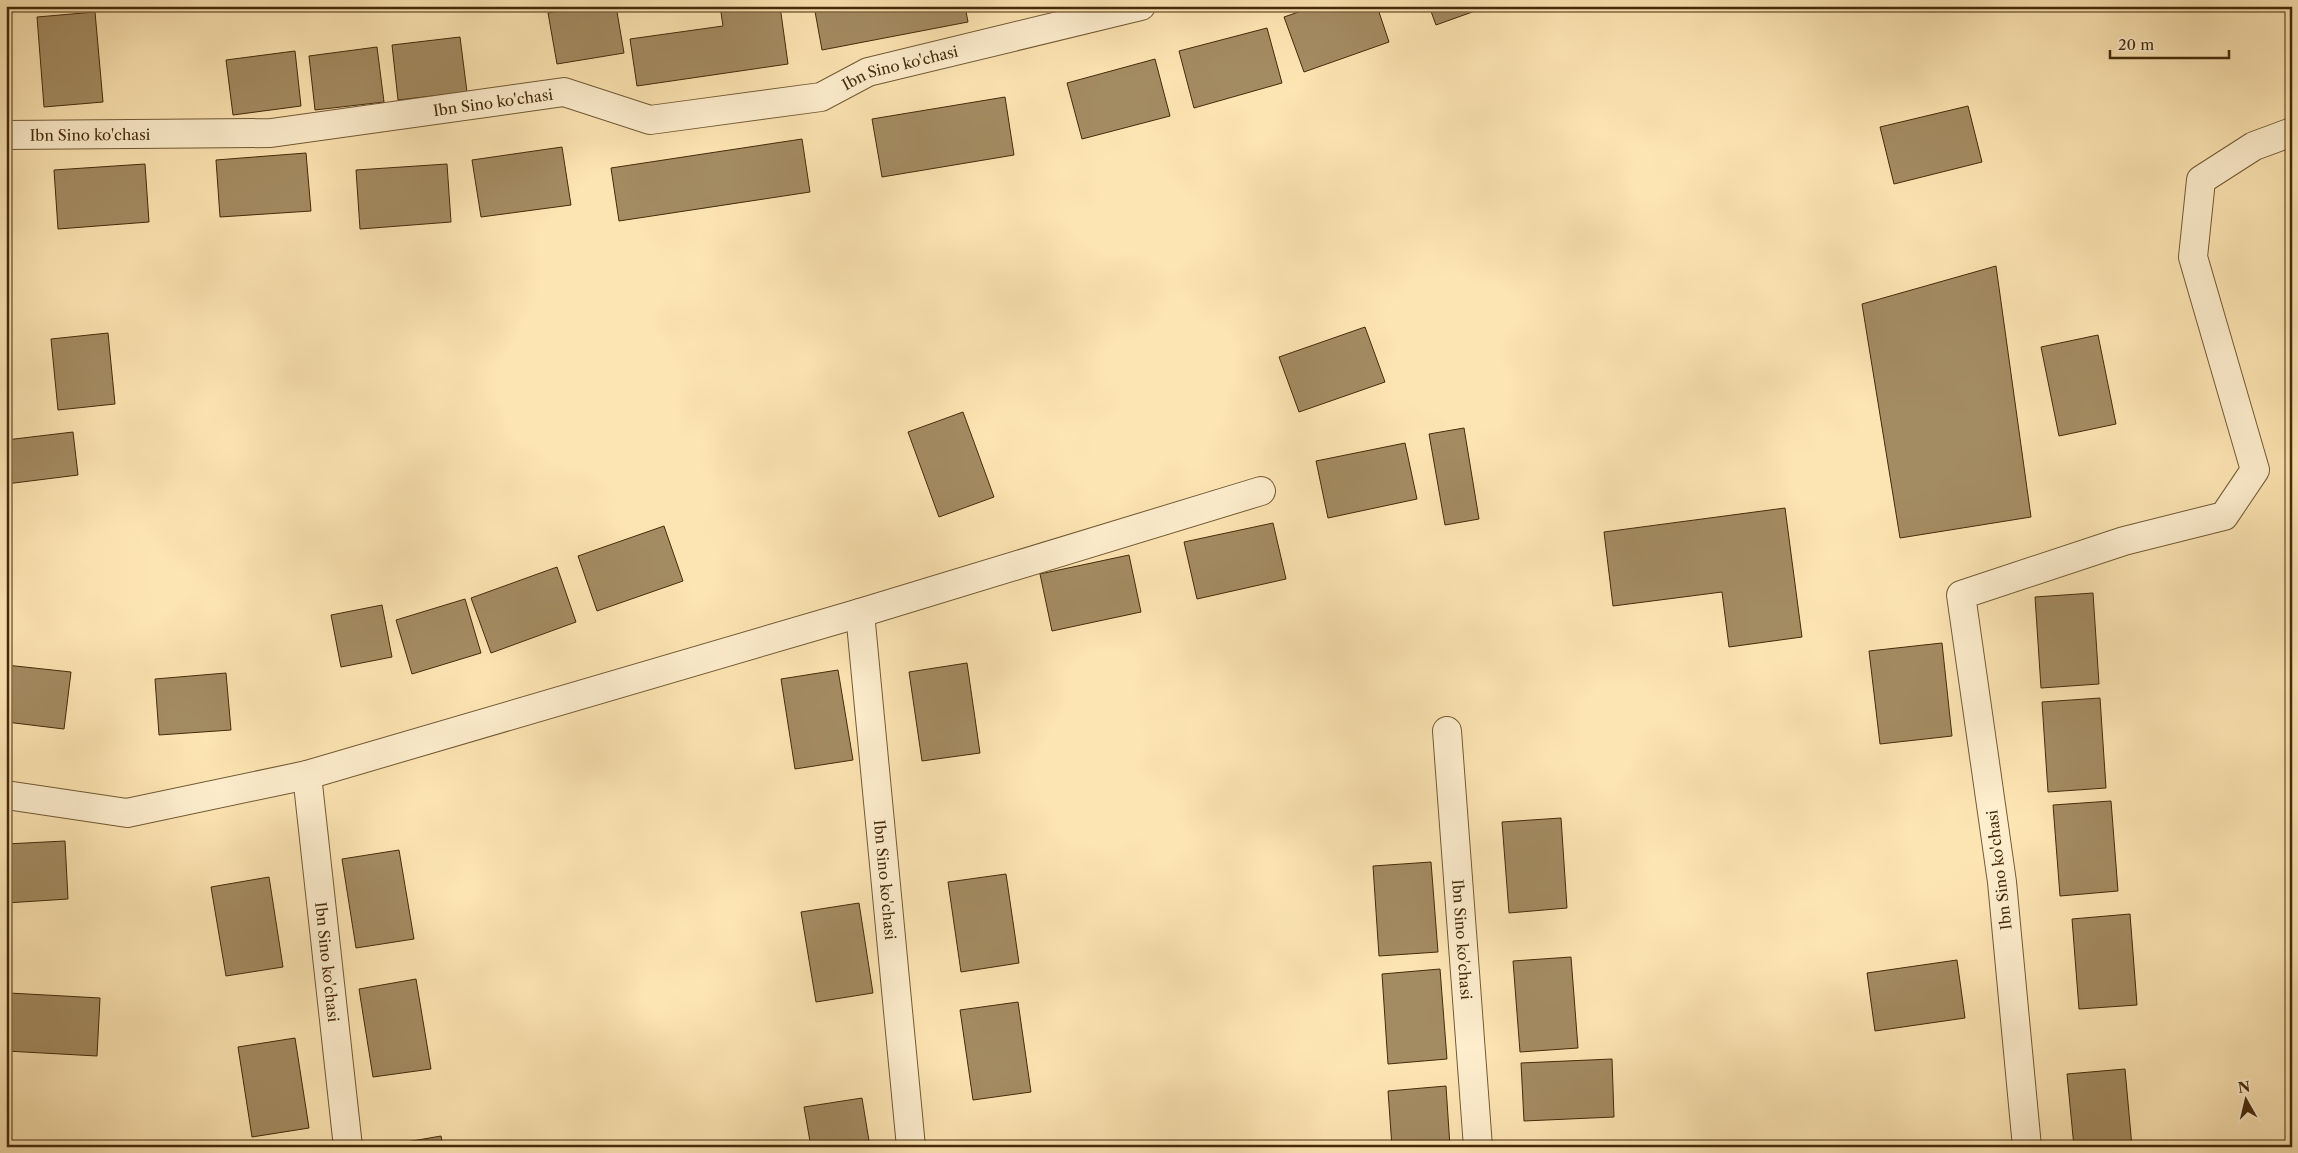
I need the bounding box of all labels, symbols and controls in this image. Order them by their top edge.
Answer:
scale bar [2110,28,2229,60]
text: 20 m [2118,35,2154,54]
street label: Ibn Sino ko'chasi [838,41,960,94]
street label: Ibn Sino ko'chasi [432,84,554,120]
street label: Ibn Sino ko'chasi [30,124,151,144]
street label: Ibn Sino ko'chasi [1982,809,2016,931]
street label: Ibn Sino ko'chasi [870,819,901,941]
street label: Ibn Sino ko'chasi [1449,879,1477,1001]
street label: Ibn Sino ko'chasi [312,901,344,1023]
north arrow [2220,1076,2270,1126]
text: N [2237,1077,2251,1097]

